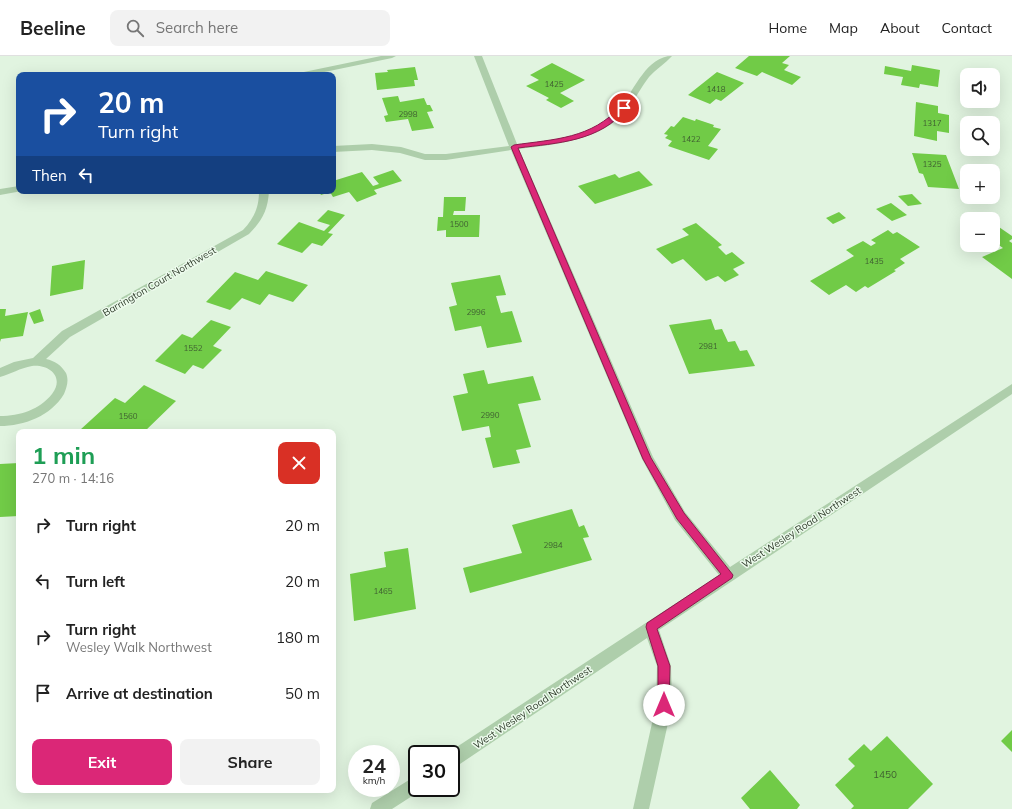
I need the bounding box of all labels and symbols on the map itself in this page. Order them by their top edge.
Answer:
house number: 1425 [544,79,564,89]
house number: 1418 [706,84,726,94]
pin [607,91,641,125]
house number: 2998 [398,109,418,119]
house number: 1317 [922,118,942,128]
house number: 1422 [681,134,701,144]
house number: 1325 [922,159,942,169]
house number: 1500 [449,219,469,229]
street label: Barrington Court Northwest [100,243,219,319]
house number: 1435 [864,256,884,266]
house number: 2996 [466,307,486,317]
house number: 2981 [698,341,718,351]
house number: 1552 [183,343,203,353]
house number: 2990 [480,410,500,420]
house number: 1560 [118,411,138,421]
street label: West Wesley Road Northwest [739,484,864,571]
house number: 2984 [543,540,563,550]
house number: 1465 [373,586,393,596]
street label: West Wesley Road Northwest [471,663,594,752]
position arrow [643,684,685,726]
speed limit sign: 30 [408,745,460,797]
house number: 1450 [873,768,897,781]

